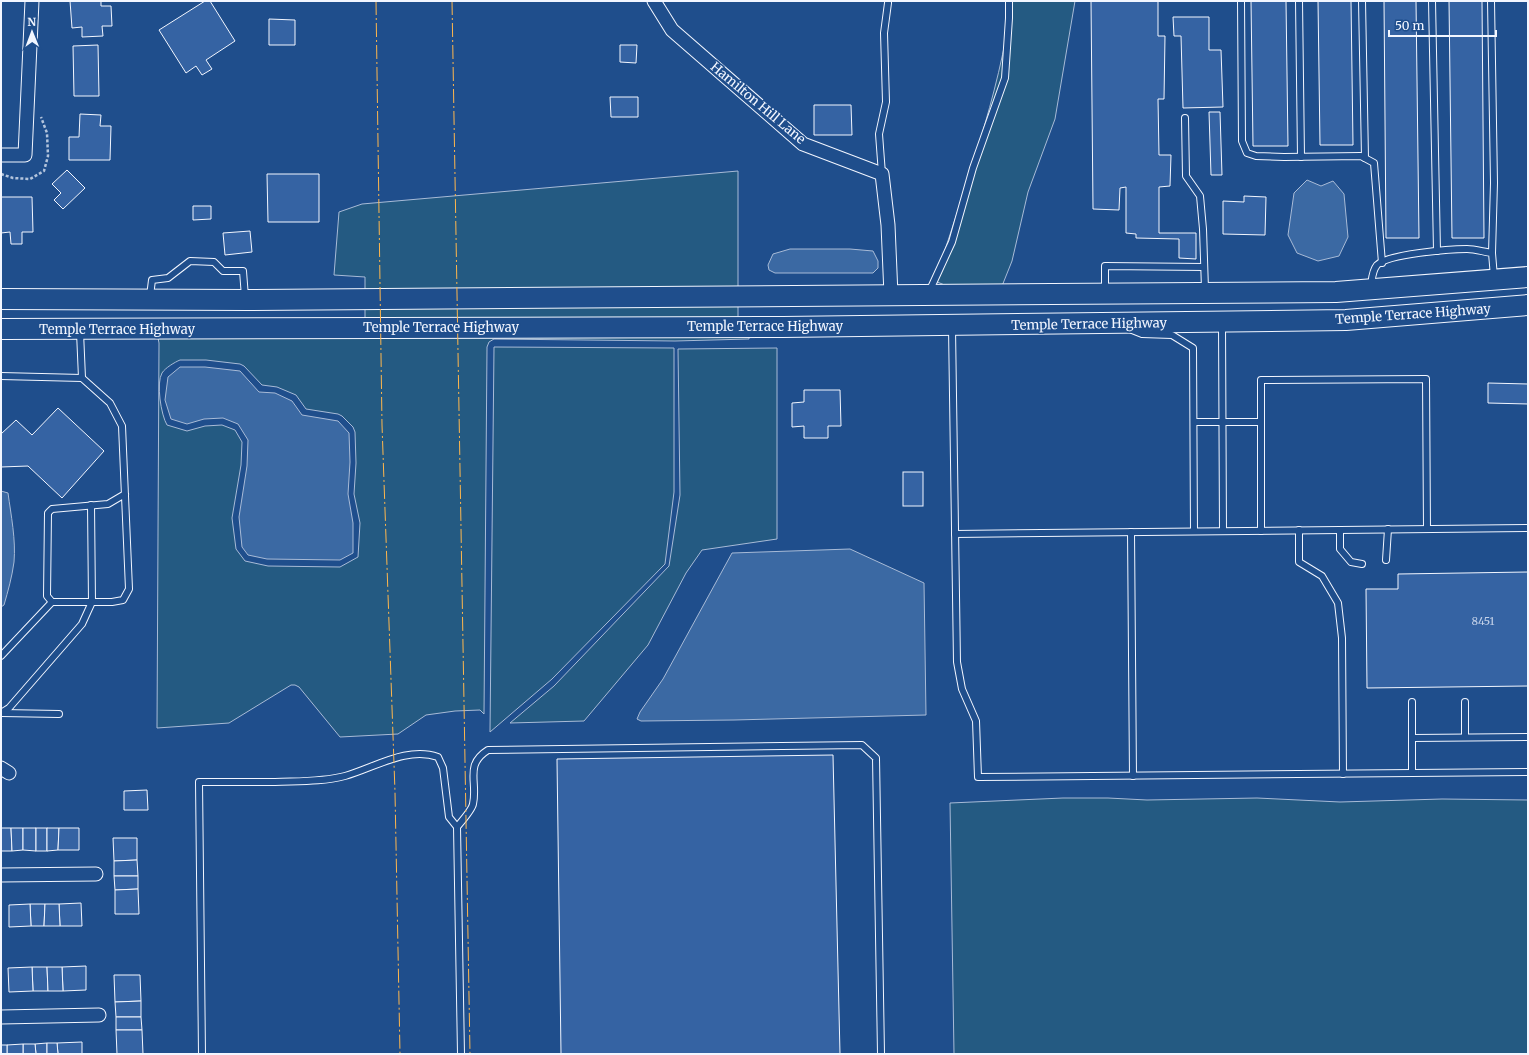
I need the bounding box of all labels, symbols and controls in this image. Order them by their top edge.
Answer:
north arrow [12,12,52,52]
scale bar [1389,12,1496,38]
text: N [27,15,37,29]
text: 50 m [1395,18,1424,33]
street label: Hamilton Hill Lane [707,58,809,148]
street label: Temple Terrace Highway [1335,300,1492,328]
street label: Temple Terrace Highway [1011,314,1168,334]
street label: Temple Terrace Highway [687,318,843,335]
street label: Temple Terrace Highway [363,319,519,336]
street label: Temple Terrace Highway [39,321,195,338]
house number: 8451 [1471,614,1495,628]

